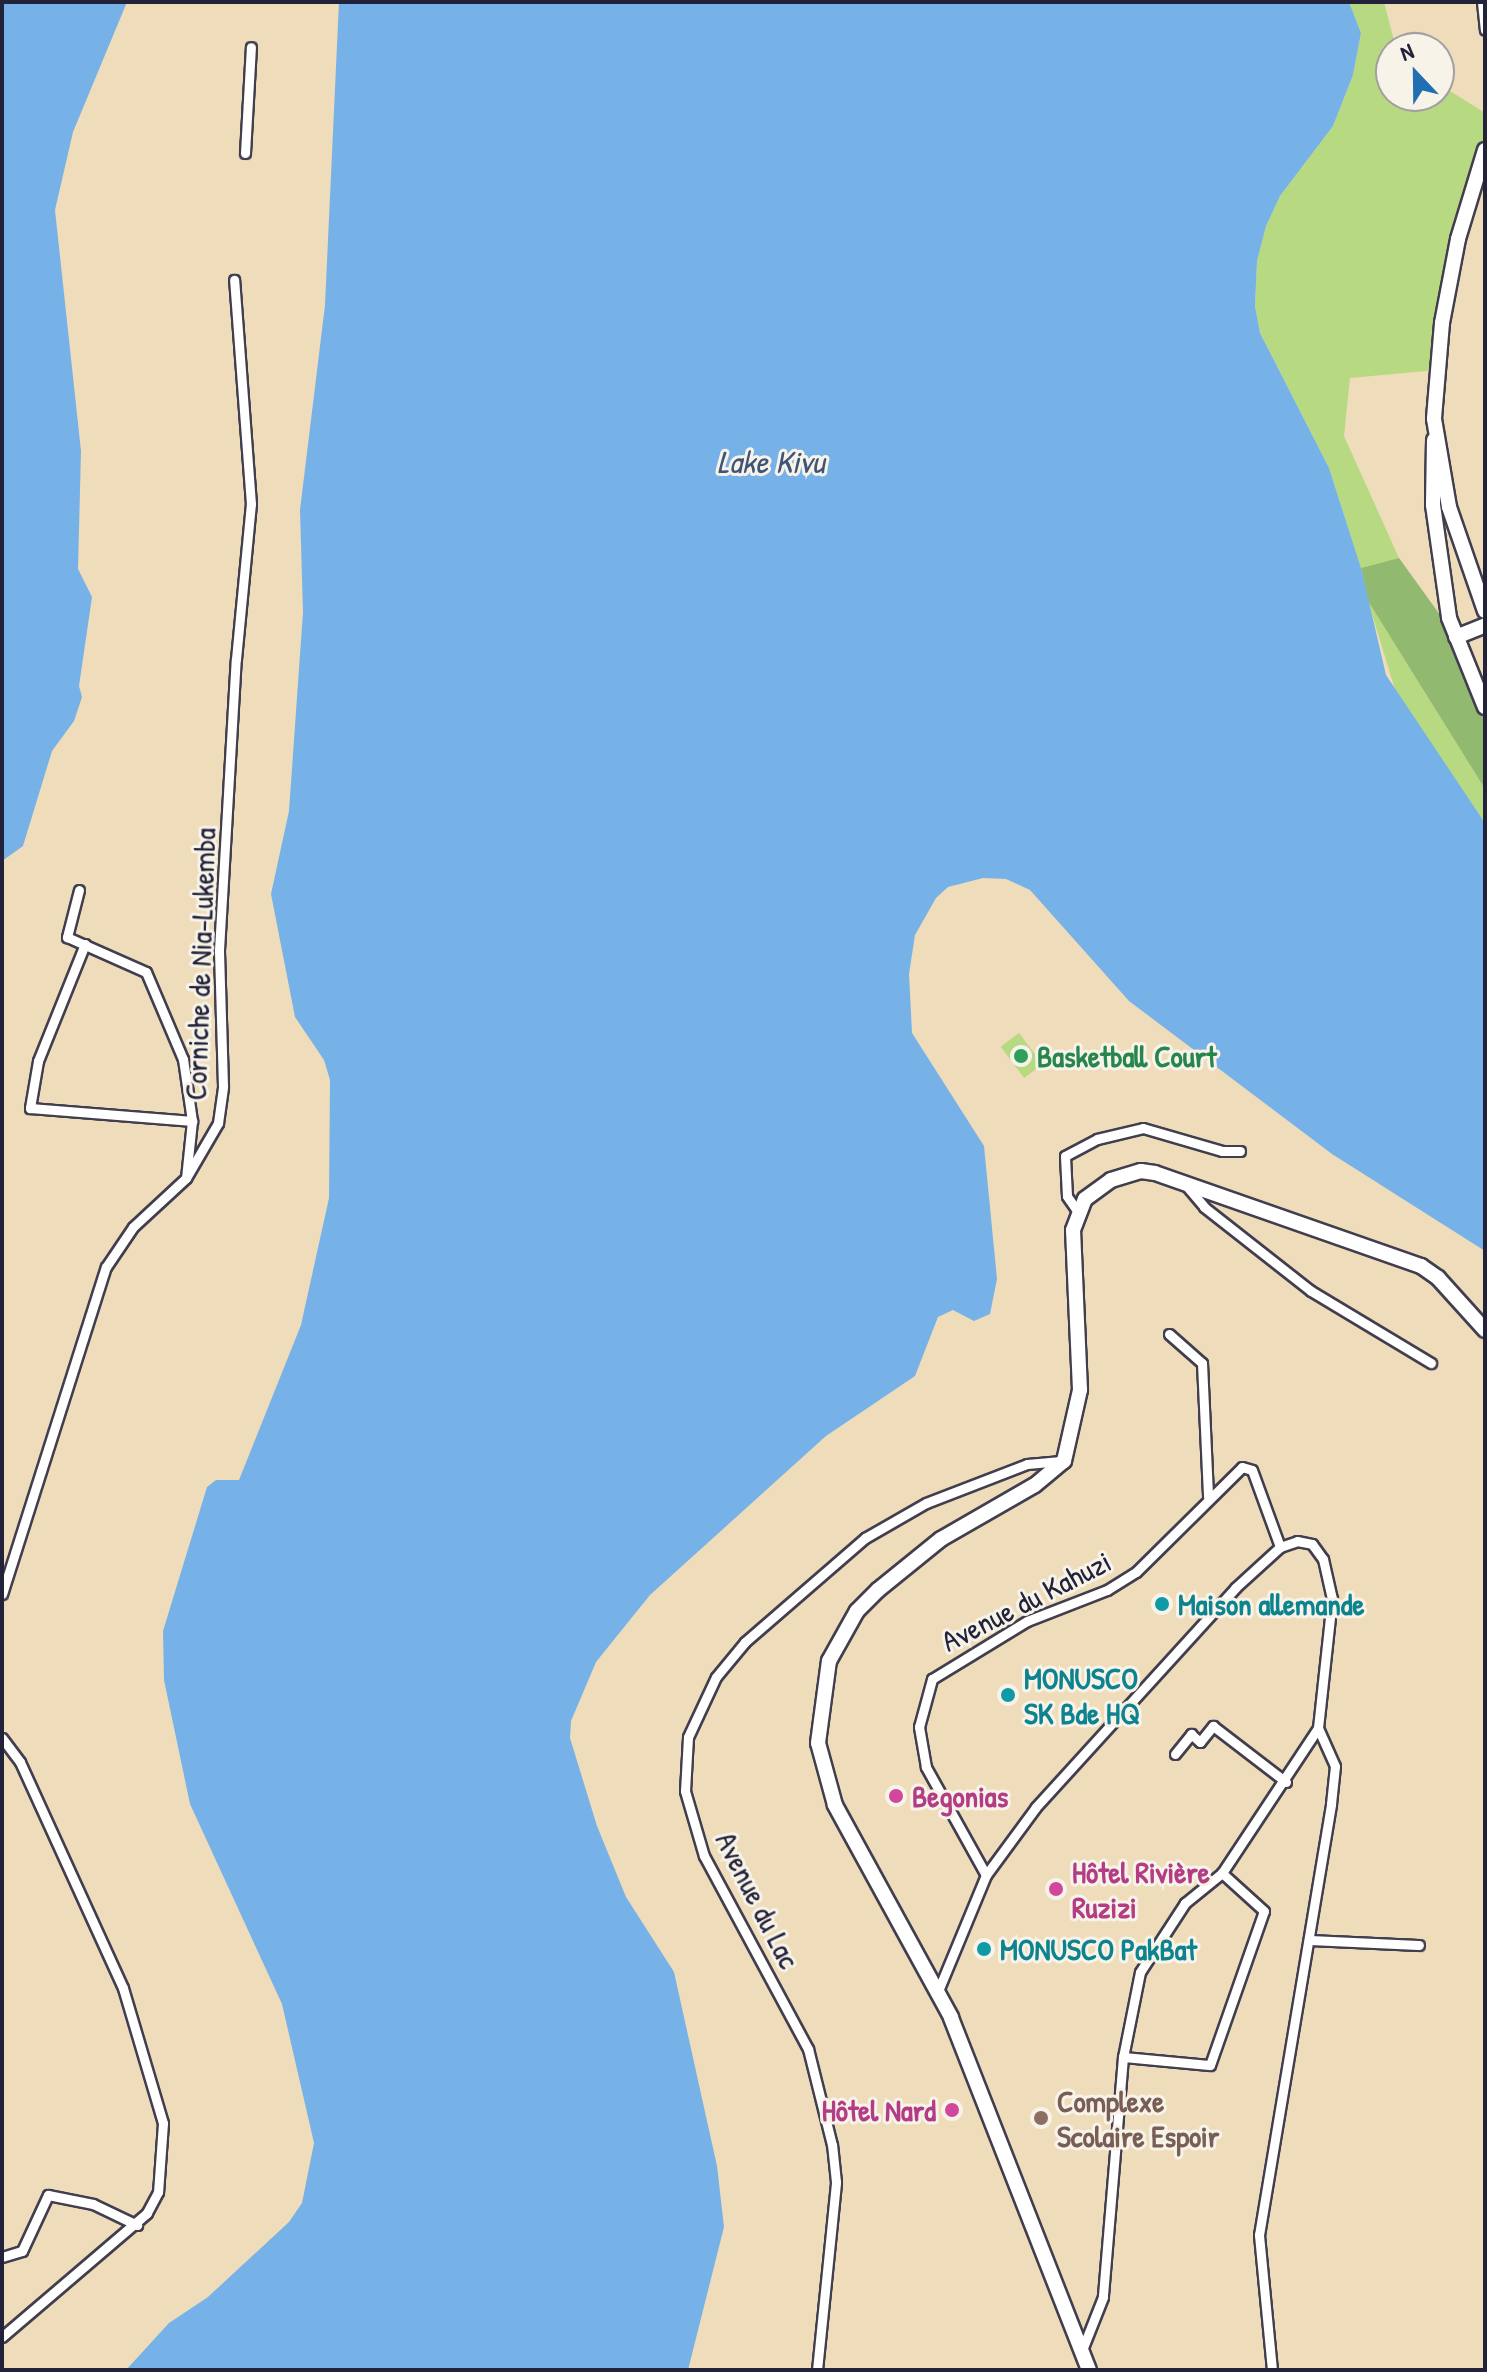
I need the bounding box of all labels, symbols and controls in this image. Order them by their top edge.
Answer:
north arrow [1375,32,1455,112]
text: N [1396,35,1418,68]
water label: Lake Kivu [717,443,825,481]
street label: Corniche de Nia-Lukemba [177,827,223,1101]
place label: Basketball Court [1037,1038,1217,1074]
marker: Basketball Court [1012,1047,1030,1065]
street label: Avenue du Kahuzi [935,1543,1117,1659]
place label: Maison allemande [1178,1586,1364,1622]
marker: Maison allemande [1153,1595,1171,1613]
place label: MONUSCO SK Bde HQ [1024,1660,1140,1730]
marker: MONUSCO SK Bde HQ [999,1686,1017,1704]
place label: Begonias [912,1778,1008,1814]
marker: Begonias [887,1787,905,1805]
street label: Avenue du Lac [708,1826,808,1974]
place label: Hôtel Rivière Ruzizi [1072,1854,1210,1924]
marker: Hôtel Rivière Ruzizi [1047,1880,1065,1898]
place label: MONUSCO PakBat [1000,1931,1197,1967]
marker: MONUSCO PakBat [975,1940,993,1958]
place label: Complexe Scolaire Espoir [1057,2083,1219,2154]
place label: Hôtel Nard [822,2092,936,2128]
marker: Hôtel Nard [943,2101,961,2119]
marker: Complexe Scolaire Espoir [1032,2109,1050,2127]

